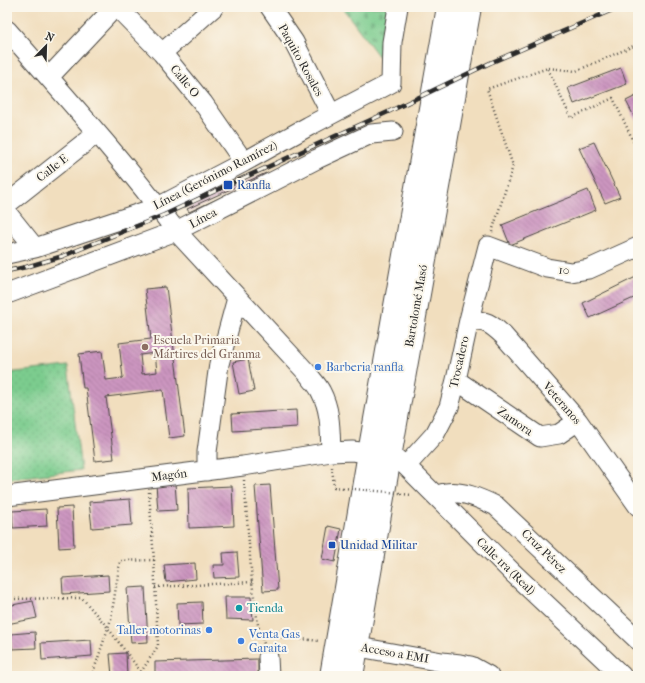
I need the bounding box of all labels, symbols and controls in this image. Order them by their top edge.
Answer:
street label: Paquito Rosales [275,21,327,99]
north arrow [26,26,66,66]
text: N [43,30,57,45]
street label: Calle O [167,62,203,100]
street label: Línea (Gerónimo Ramírez) [151,138,279,212]
street label: Calle E [34,151,70,185]
place label: Ranfla [237,178,271,192]
marker: Ranfla [222,179,234,191]
street label: Línea [187,205,220,231]
street label: 10 [558,262,570,278]
street label: Bartolomé Masó [402,264,430,348]
place label: Escuela Primaria Mártires del Granma [153,333,261,361]
street label: Trocadero [446,335,472,389]
marker: Escuela Primaria Mártires del Granma [140,342,150,352]
place label: Barberia ranfla [326,360,404,374]
marker: Barberia ranfla [313,362,323,372]
street label: Veteranos [539,378,585,427]
street label: Zamora [494,404,536,439]
street label: Magón [150,466,188,484]
street label: Cruz Pérez [519,526,570,576]
street label: Calle 1ra (Real) [474,534,538,598]
place label: Unidad Militar [340,538,418,552]
marker: Unidad Militar [327,540,337,550]
place label: Tienda [247,601,284,615]
marker: Tienda [234,603,244,613]
place label: Taller motorinas [116,623,202,637]
marker: Taller motorinas [204,625,214,635]
place label: Venta Gas Garaita [248,627,300,655]
marker: Venta Gas Garaita [236,636,246,646]
street label: Acceso a EMI [359,640,430,666]

